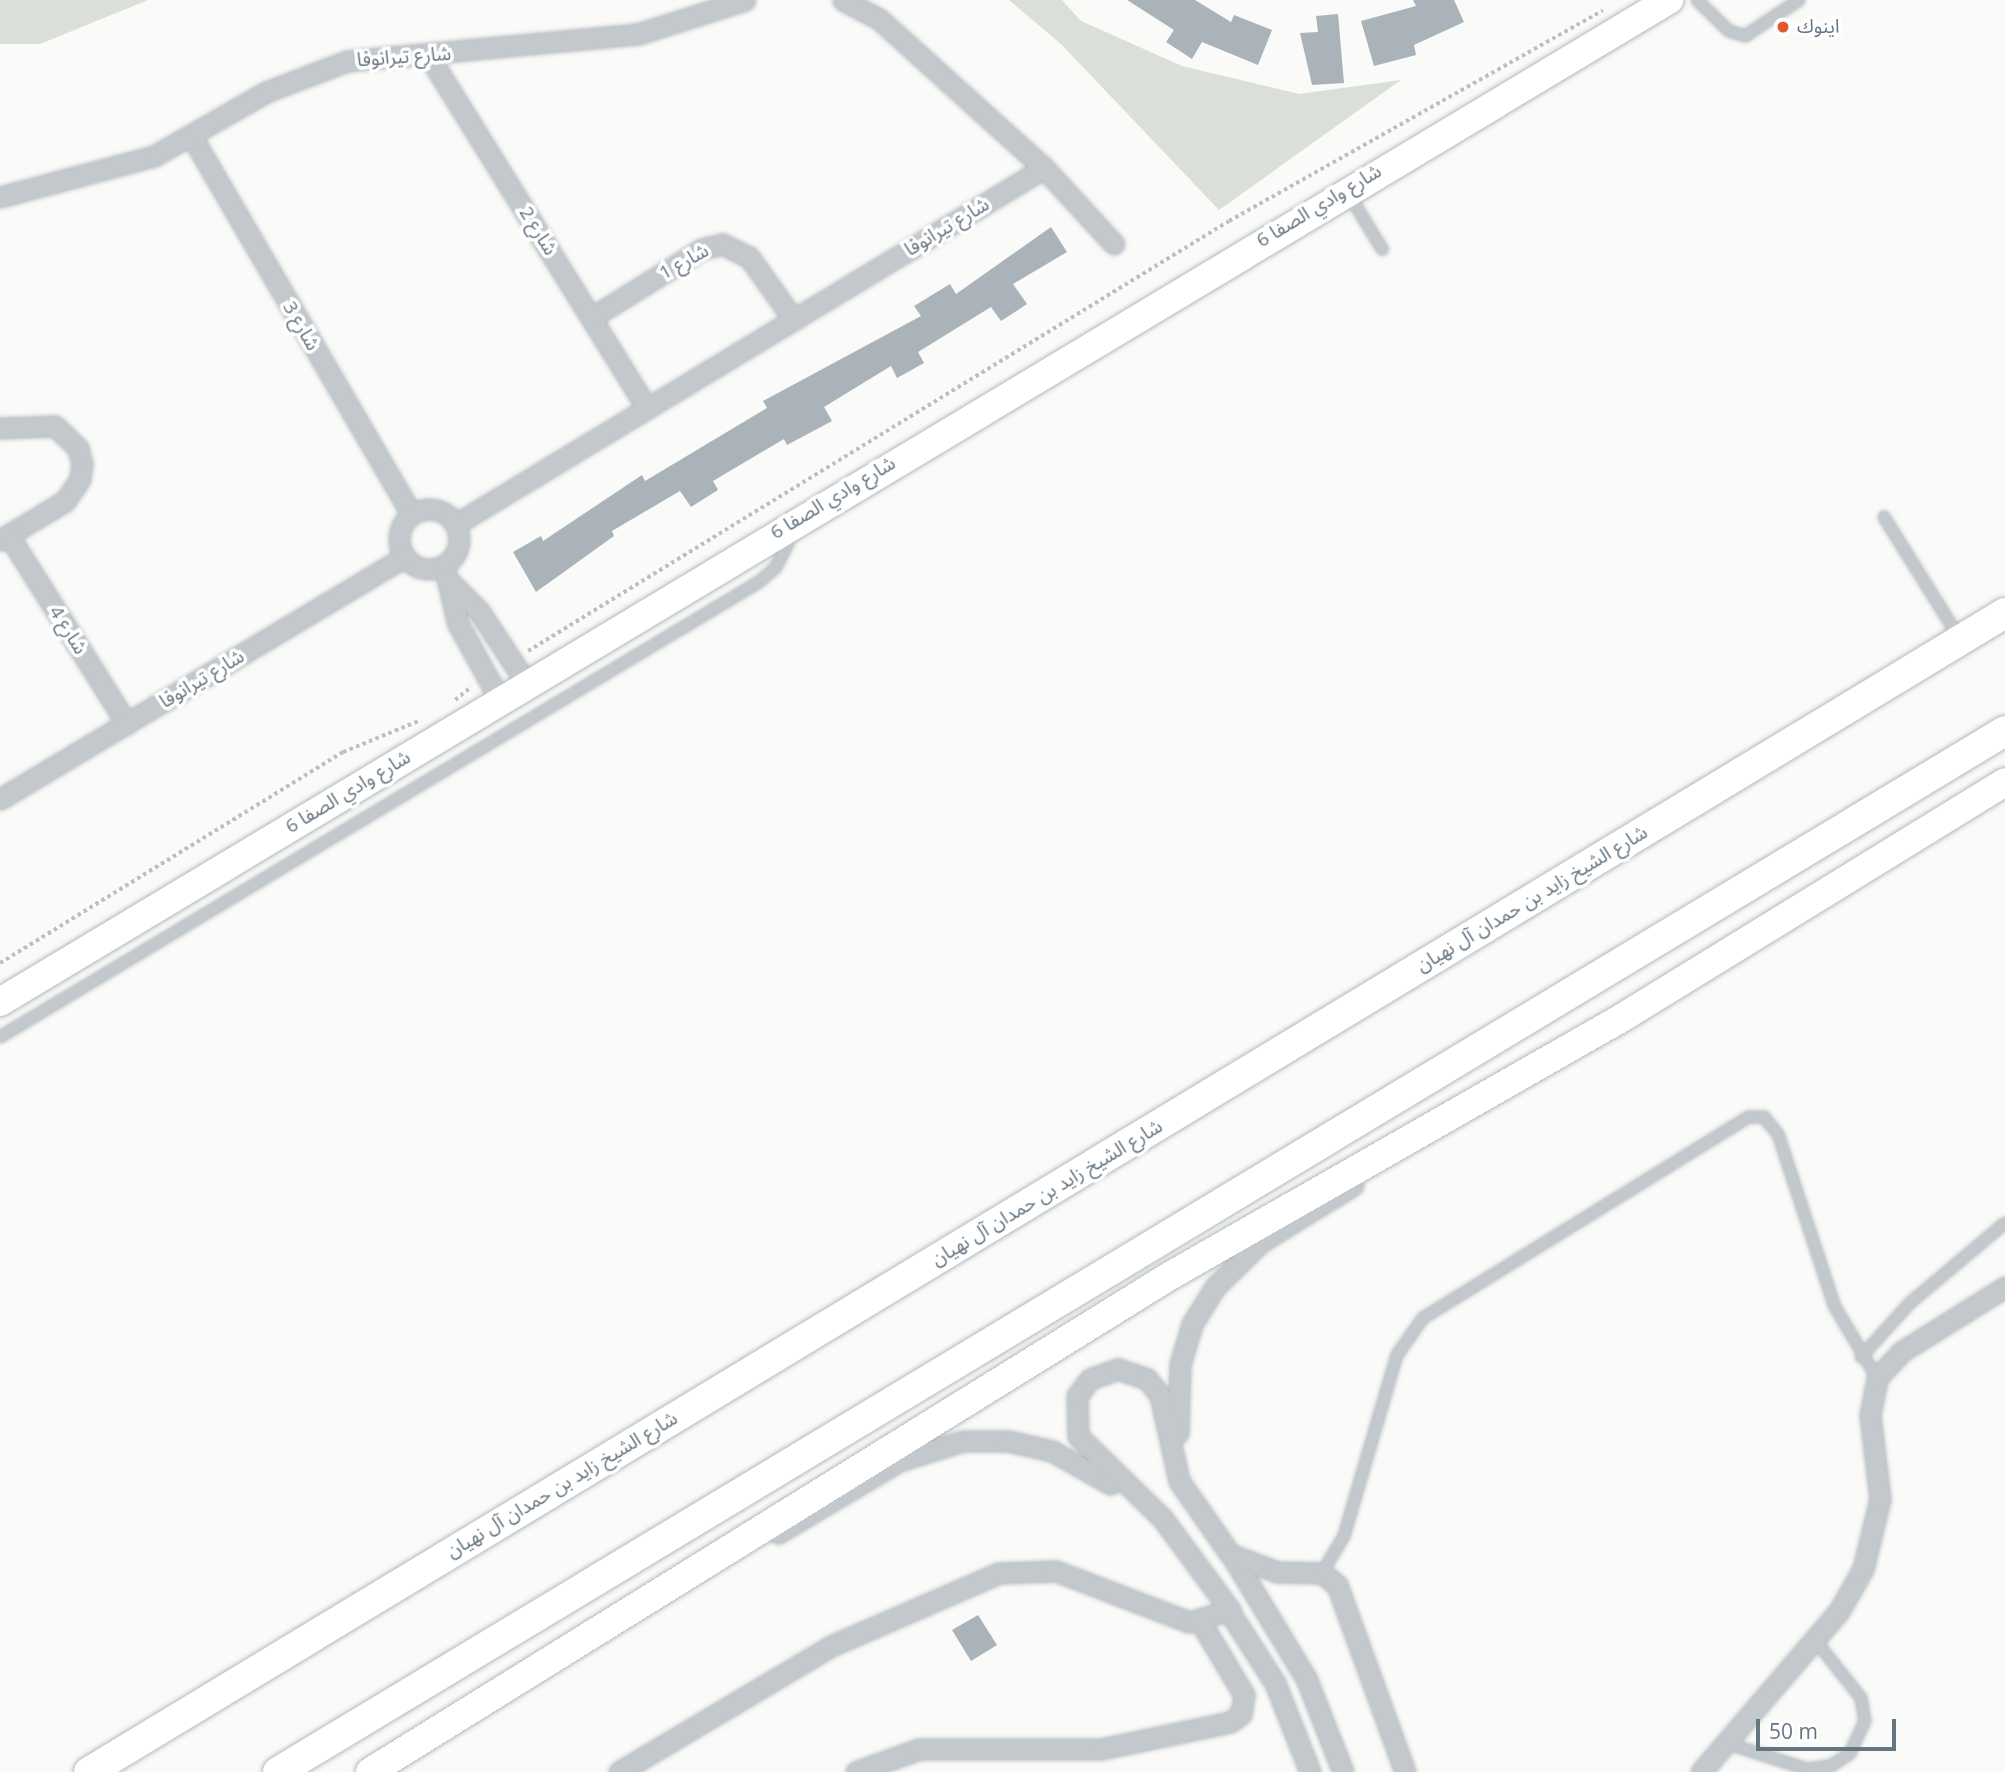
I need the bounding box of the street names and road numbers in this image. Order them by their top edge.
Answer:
street label: شارع تيرانوفا [356,42,452,72]
street label: شارع وادي الصفا 6 [1252,160,1386,252]
street label: شارع تيرانوفا [901,193,993,261]
street label: شارع 2 [514,203,562,259]
street label: شارع 1 [655,239,713,285]
street label: شارع 3 [278,297,324,355]
street label: شارع وادي الصفا 6 [766,452,900,544]
street label: شارع 4 [44,602,92,658]
street label: شارع تيرانوفا [156,645,248,713]
street label: شارع وادي الصفا 6 [281,746,415,838]
street label: شارع الشيخ زايد بن حمدان آل نهيان [1412,821,1652,977]
street label: شارع الشيخ زايد بن حمدان آل نهيان [927,1115,1167,1271]
street label: شارع الشيخ زايد بن حمدان آل نهيان [442,1407,682,1563]

